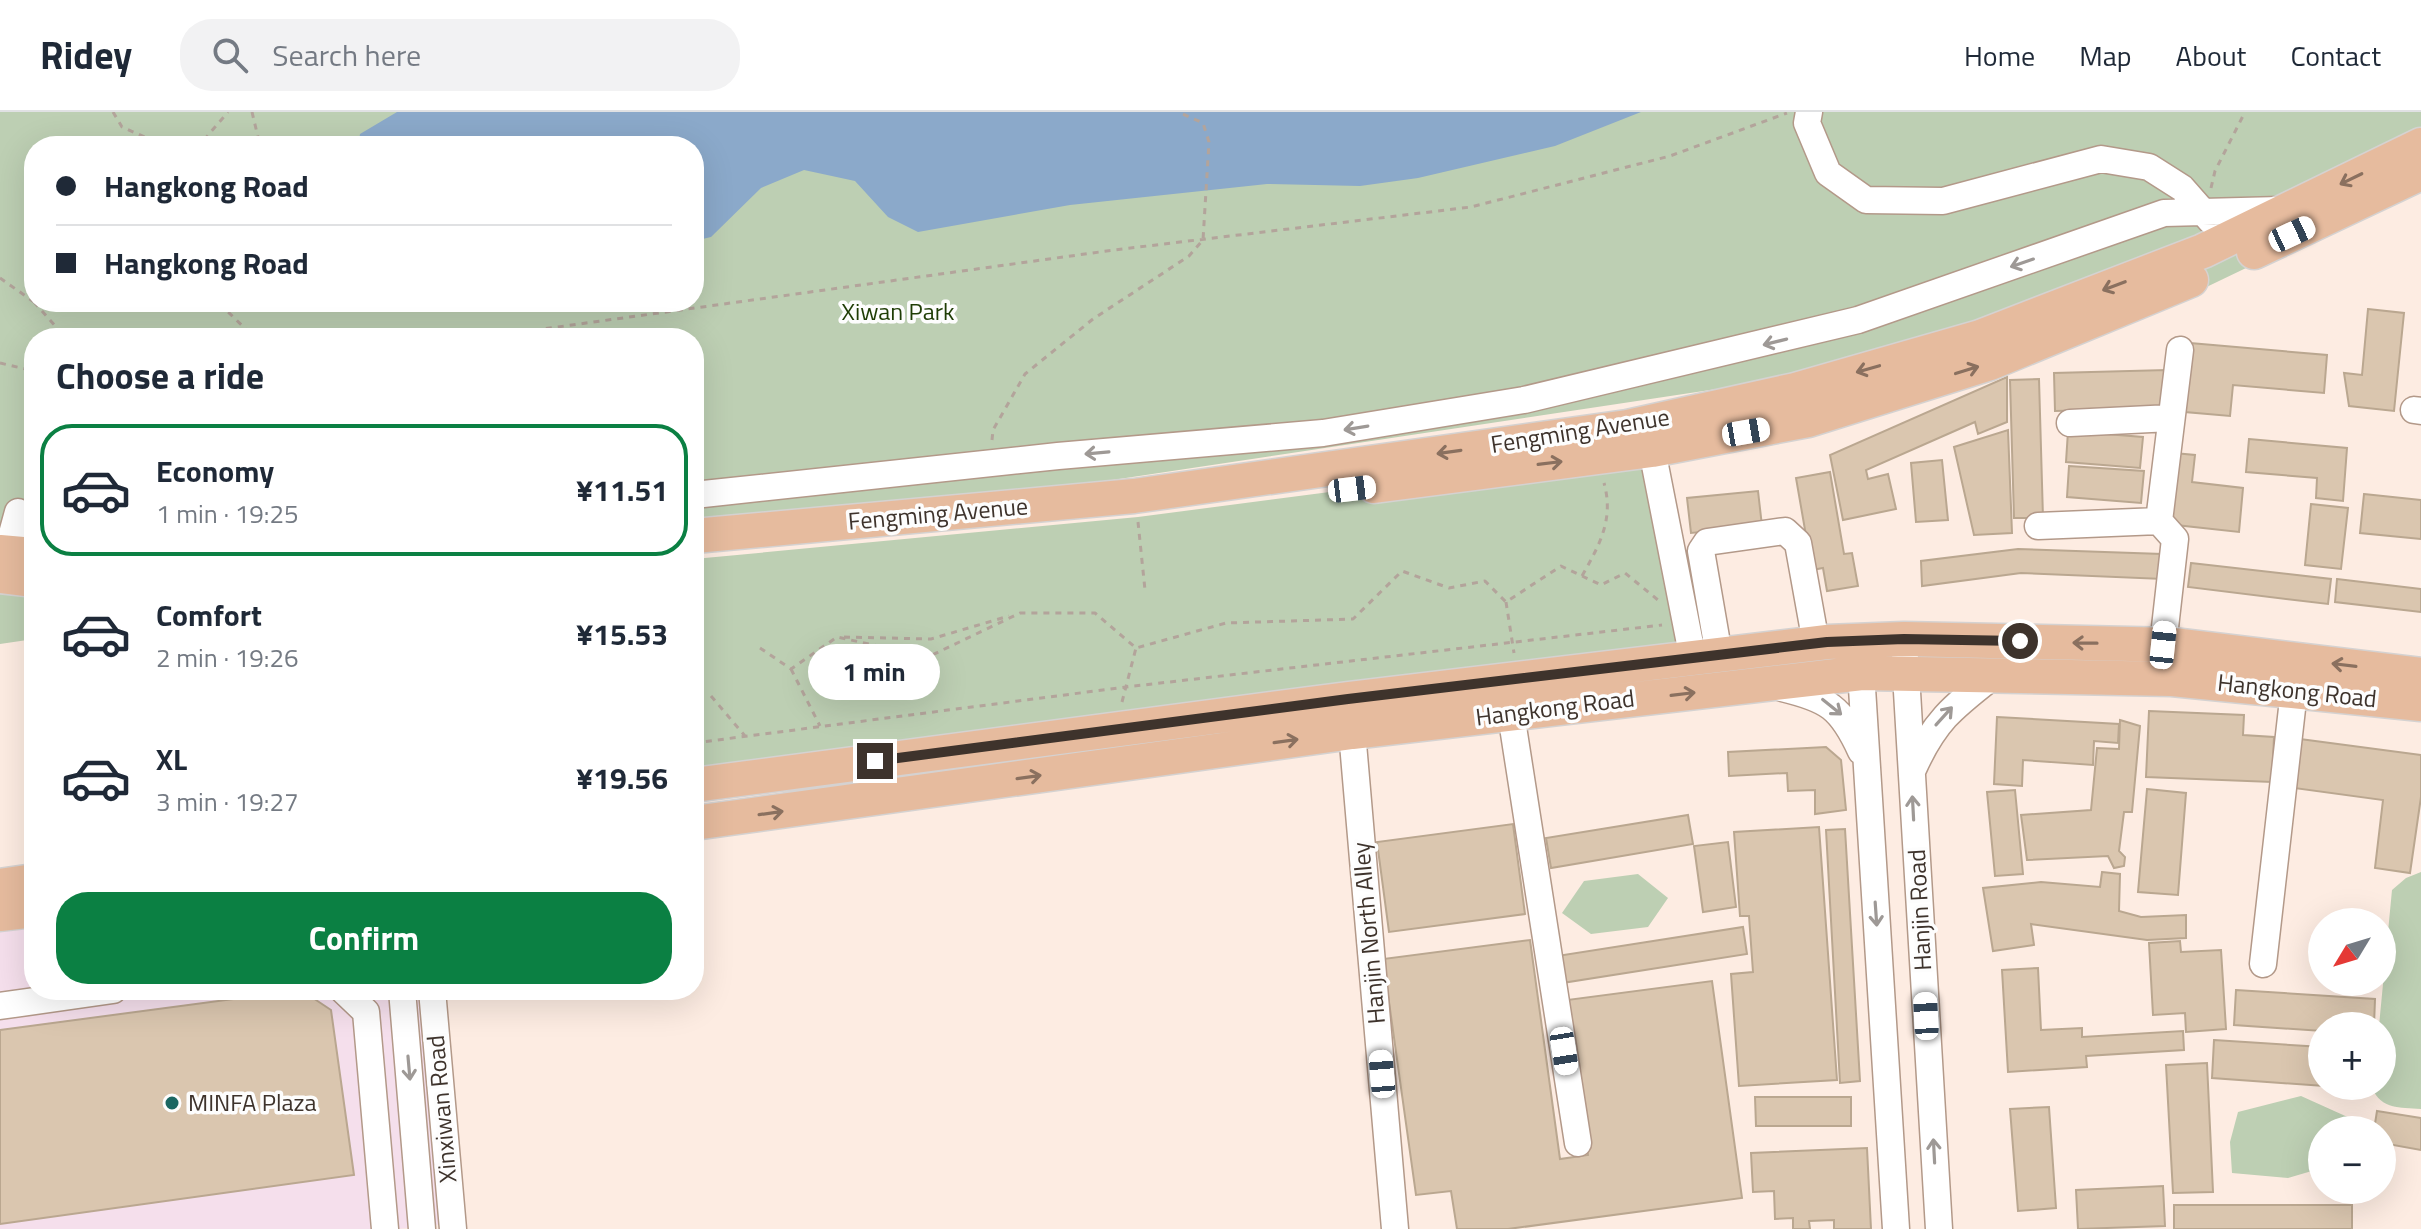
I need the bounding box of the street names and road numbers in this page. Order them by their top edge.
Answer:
street label: Fengming Avenue [1488,398,1672,462]
street label: Fengming Avenue [846,487,1029,539]
street label: Hangkong Road [2216,664,2378,716]
street label: Hangkong Road [1473,679,1636,735]
street label: Hanjin North Alley [1342,840,1394,1025]
street label: Hanjin Road [1898,848,1940,972]
street label: Xinxiwan Road [417,1034,465,1184]

